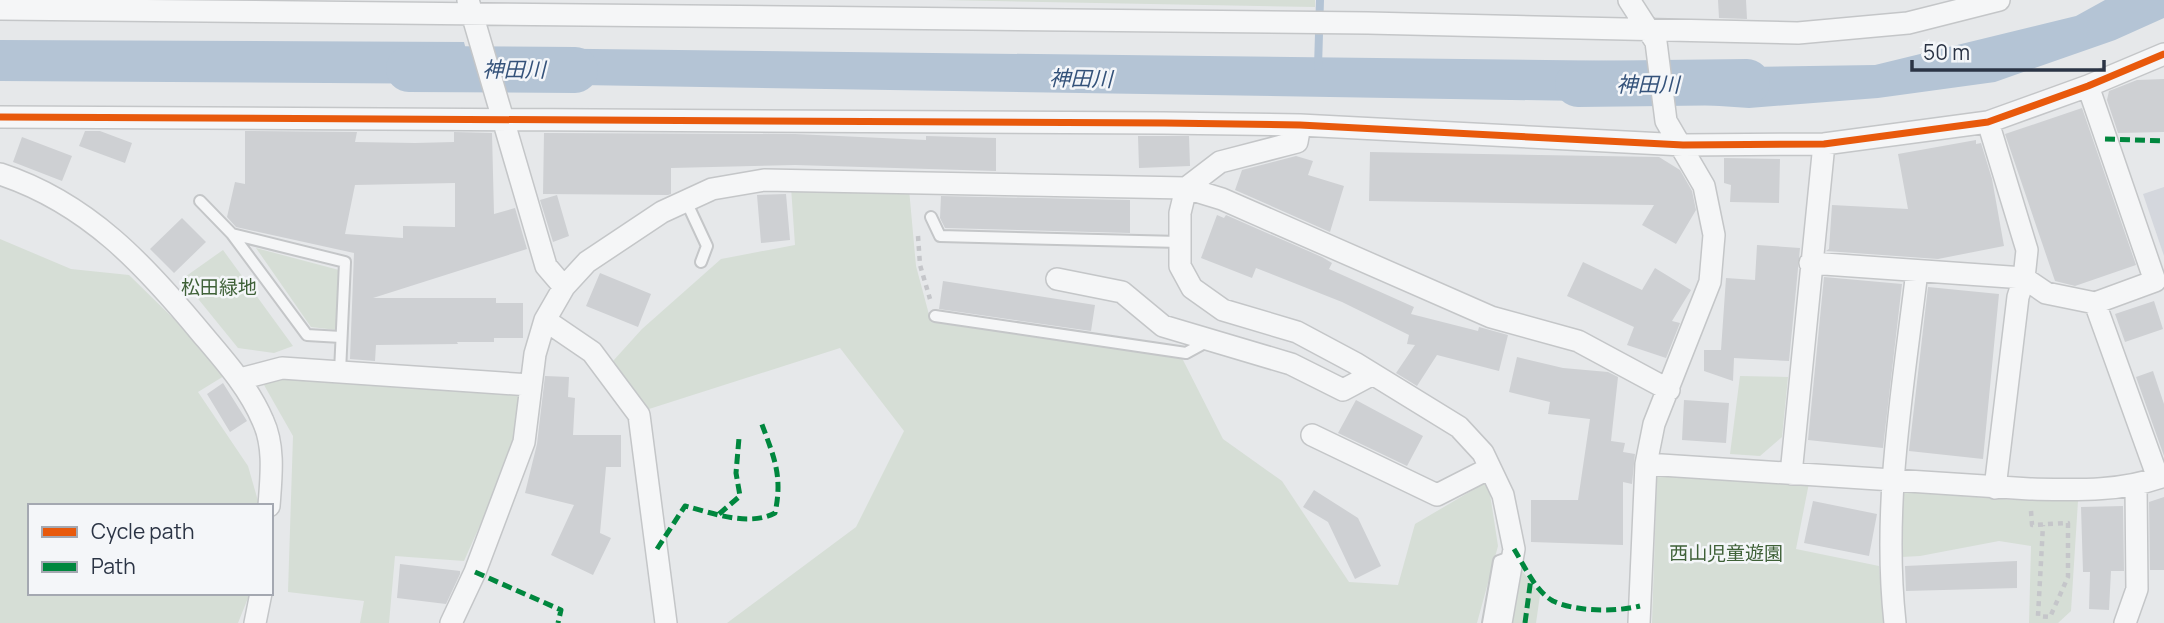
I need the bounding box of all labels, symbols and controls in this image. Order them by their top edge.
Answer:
scale bar [1912,28,2104,72]
text: 50 m [1923,38,1970,66]
water label: 神田川 [483,55,547,83]
water label: 神田川 [1049,63,1115,93]
water label: 神田川 [1617,70,1681,98]
park label: 松田緑地 [181,274,257,300]
legend [28,504,273,595]
text: Cycle path [91,517,194,545]
park label: 西山児童遊園 [1669,540,1783,566]
text: Path [91,552,136,580]

